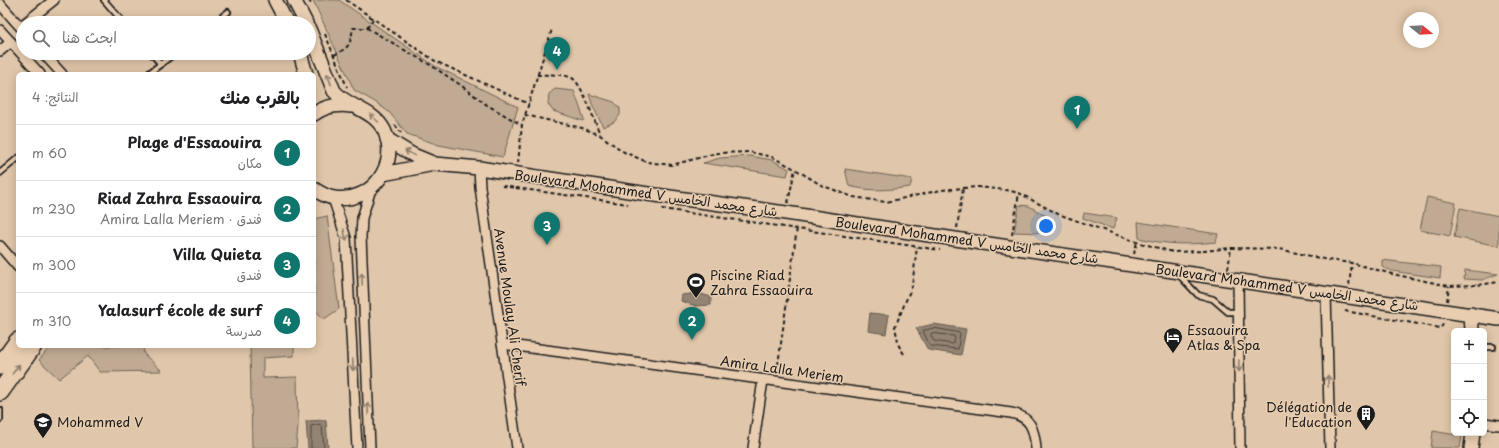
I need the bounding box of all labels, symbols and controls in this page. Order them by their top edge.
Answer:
north arrow [1403,12,1439,48]
search box [16,16,316,60]
text: ابحث هنا [62,25,117,48]
icon: search [30,27,52,49]
pin: 4 [544,37,570,70]
one-way arrow [324,73,332,85]
text: بالقرب منك [220,84,300,110]
text: النتائج: 4 [32,87,79,106]
pin: 1 [1064,96,1090,129]
one-way arrow [369,113,379,122]
text: Plage d'Essaouira [127,130,262,153]
text: 60 m [32,143,67,162]
text: 1 [284,143,290,162]
one-way arrow [404,149,416,156]
text: مكان [238,153,262,172]
street label: Boulevard Mohammed V شارع محمد الخامس [513,165,779,221]
text: Riad Zahra Essaouira [97,186,262,209]
text: 230 m [32,199,75,218]
text: 2 [282,199,292,218]
text: فندق · Amira Lalla Meriem [100,209,262,228]
pin: 3 [534,212,560,245]
street label: Boulevard Mohammed V شارع محمد الخامس [834,212,1100,268]
your location [1036,216,1056,236]
street label: Avenue Moulay Ali Cherif [490,227,531,389]
one-way arrow [342,228,350,241]
text: Villa Quieta [173,242,262,265]
text: 300 m [32,255,76,274]
text: 3 [283,255,291,274]
street label: Boulevard Mohammed V شارع محمد الخامس [1154,259,1420,315]
text: فندق [237,265,262,284]
place label: Piscine Riad Zahra Essaouira [710,265,814,299]
sports icon: Piscine Riad Zahra Essaouira [685,271,707,299]
one-way arrow [359,273,366,286]
text: Yalasurf école de surf [98,298,262,321]
pin: 2 [679,307,705,340]
text: 310 m [32,311,71,330]
text: 4 [283,311,291,330]
place label: Essaouira Atlas & Spa [1187,320,1260,354]
text: مدرسة [226,321,262,340]
hotel icon: Essaouira Atlas & Spa [1162,326,1184,354]
map controls [1451,328,1487,436]
button: + [1451,328,1487,364]
street label: Amira Lalla Meriem [719,350,845,387]
one-way arrow [349,358,356,371]
one-way arrow [1235,359,1243,372]
one-way arrow [12,363,20,374]
button: − [1451,364,1487,400]
one-way arrow [1324,375,1332,388]
place label: Délégation de l'Education [1266,397,1352,431]
button: locate [1451,400,1487,436]
one-way arrow [365,403,372,416]
building icon: Délégation de l'Education [1355,403,1377,431]
school or university icon: Mohammed V [32,411,54,439]
place label: Mohammed V [57,412,143,431]

